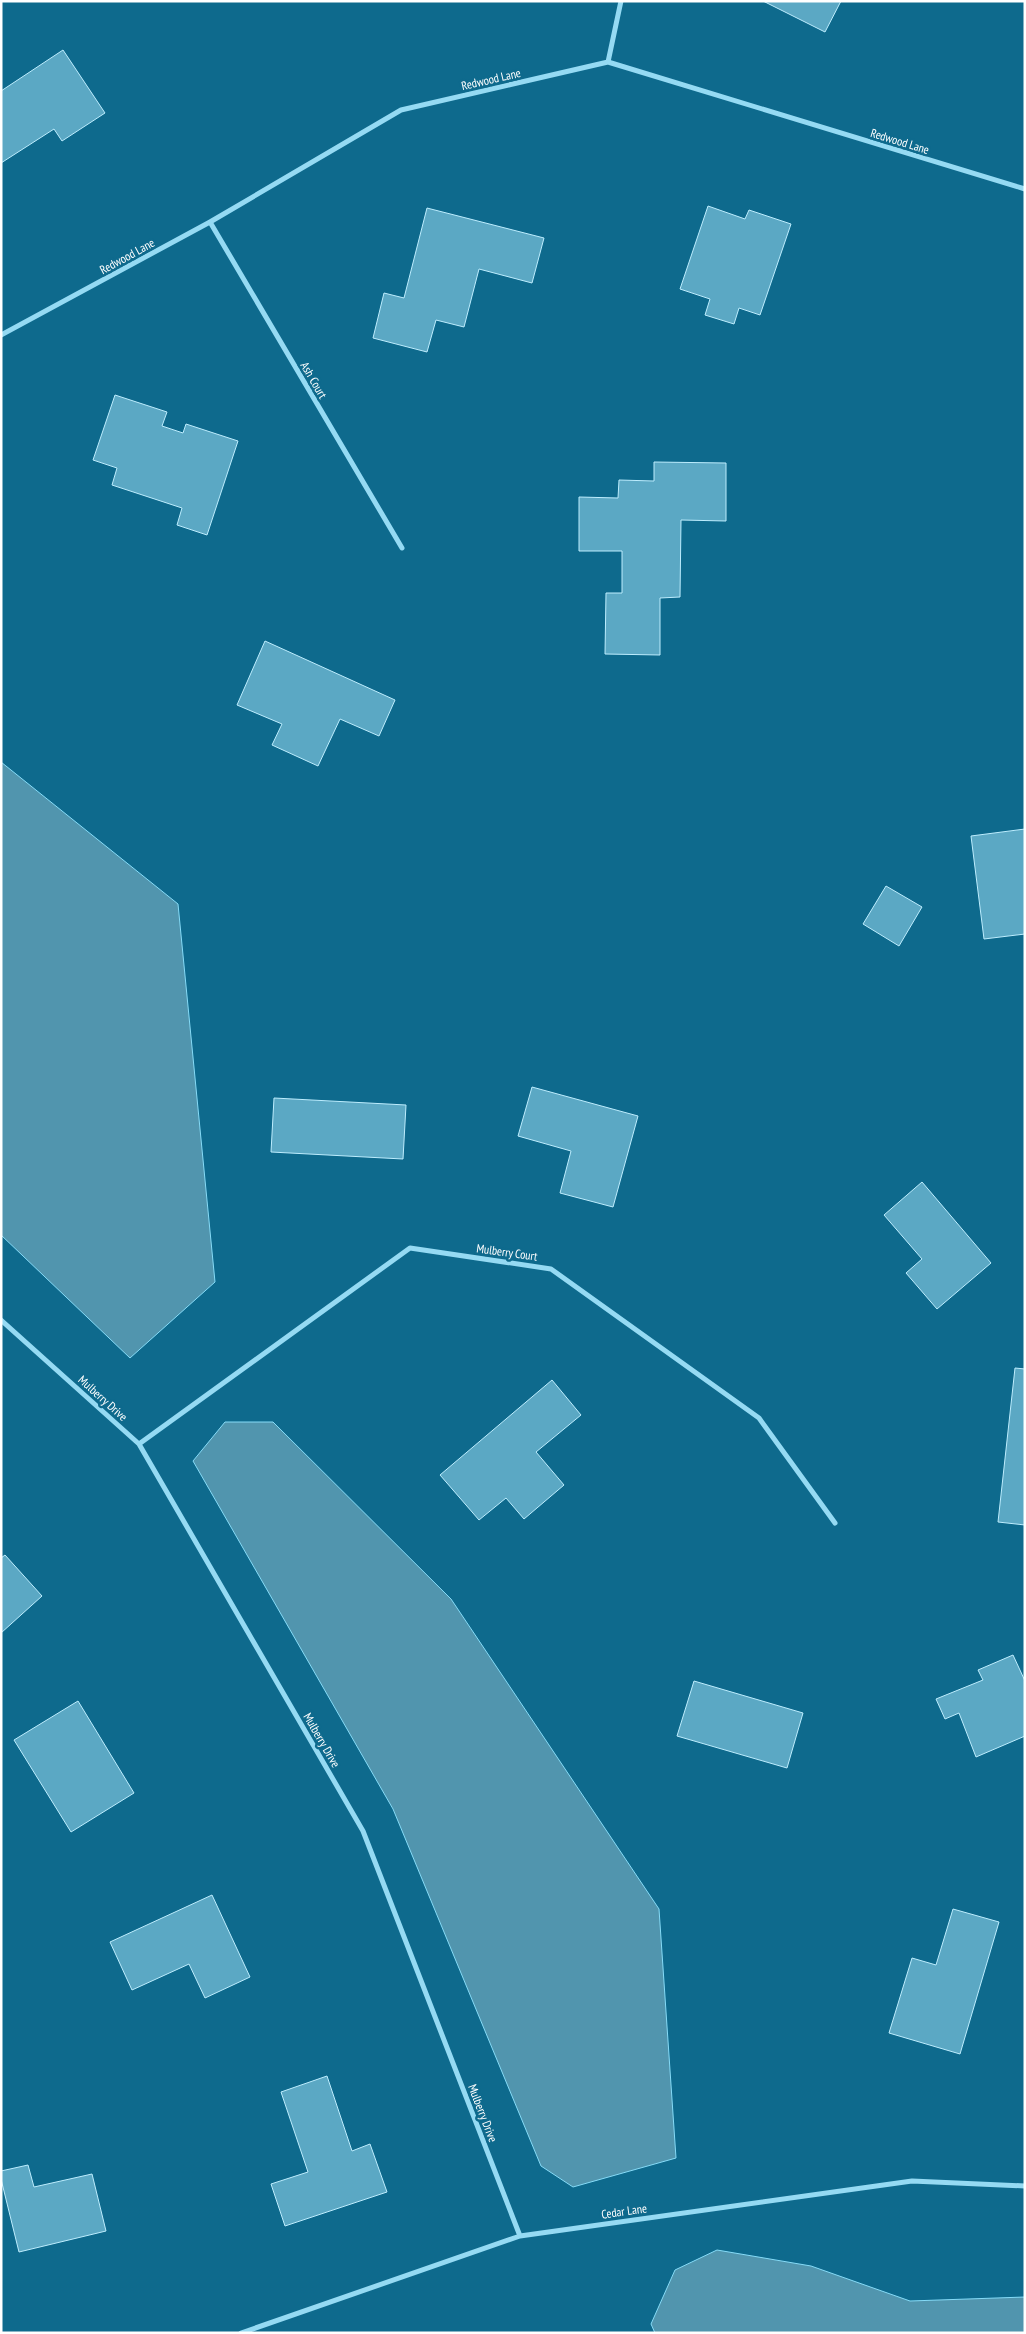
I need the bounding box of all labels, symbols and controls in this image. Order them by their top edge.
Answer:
street label: Redwood Lane [460,65,522,93]
street label: Redwood Lane [869,125,931,157]
street label: Redwood Lane [97,235,157,277]
street label: Ash Court [298,359,331,402]
street label: Mulberry Court [475,1240,539,1264]
street label: Mulberry Drive [75,1372,131,1424]
street label: Mulberry Drive [300,1710,344,1770]
street label: Mulberry Drive [465,2082,501,2144]
street label: Cedar Lane [600,2200,648,2222]

